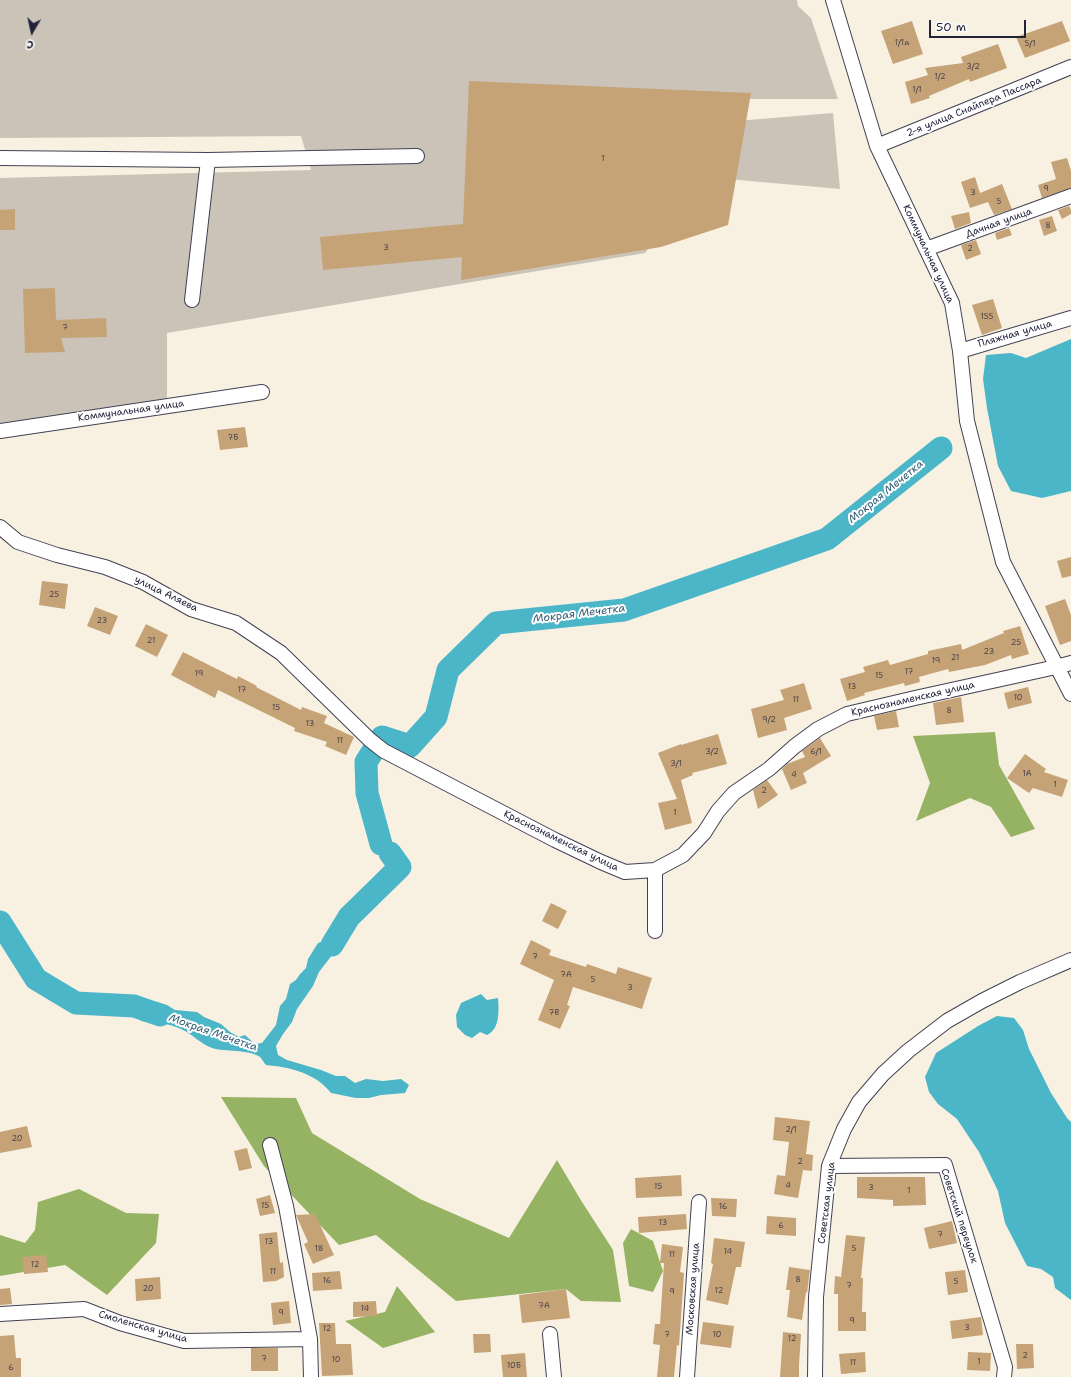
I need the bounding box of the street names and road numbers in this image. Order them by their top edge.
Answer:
street label: 2-я улица Снайпера Пассара [905,74,1043,140]
street label: Коммунальная улица [900,203,956,305]
street label: Дачная улица [964,205,1034,241]
street label: Пляжная улица [977,318,1053,350]
street label: Коммунальная улица [77,398,185,424]
street label: улица Аляева [132,573,200,615]
street label: Краснознаменская улица [850,679,976,719]
street label: Краснознаменская улица [502,808,620,874]
street label: Советская улица [816,1161,838,1245]
street label: Советский переулок [938,1167,980,1265]
street label: Московская улица [684,1242,702,1336]
street label: Смоленская улица [97,1309,189,1345]

